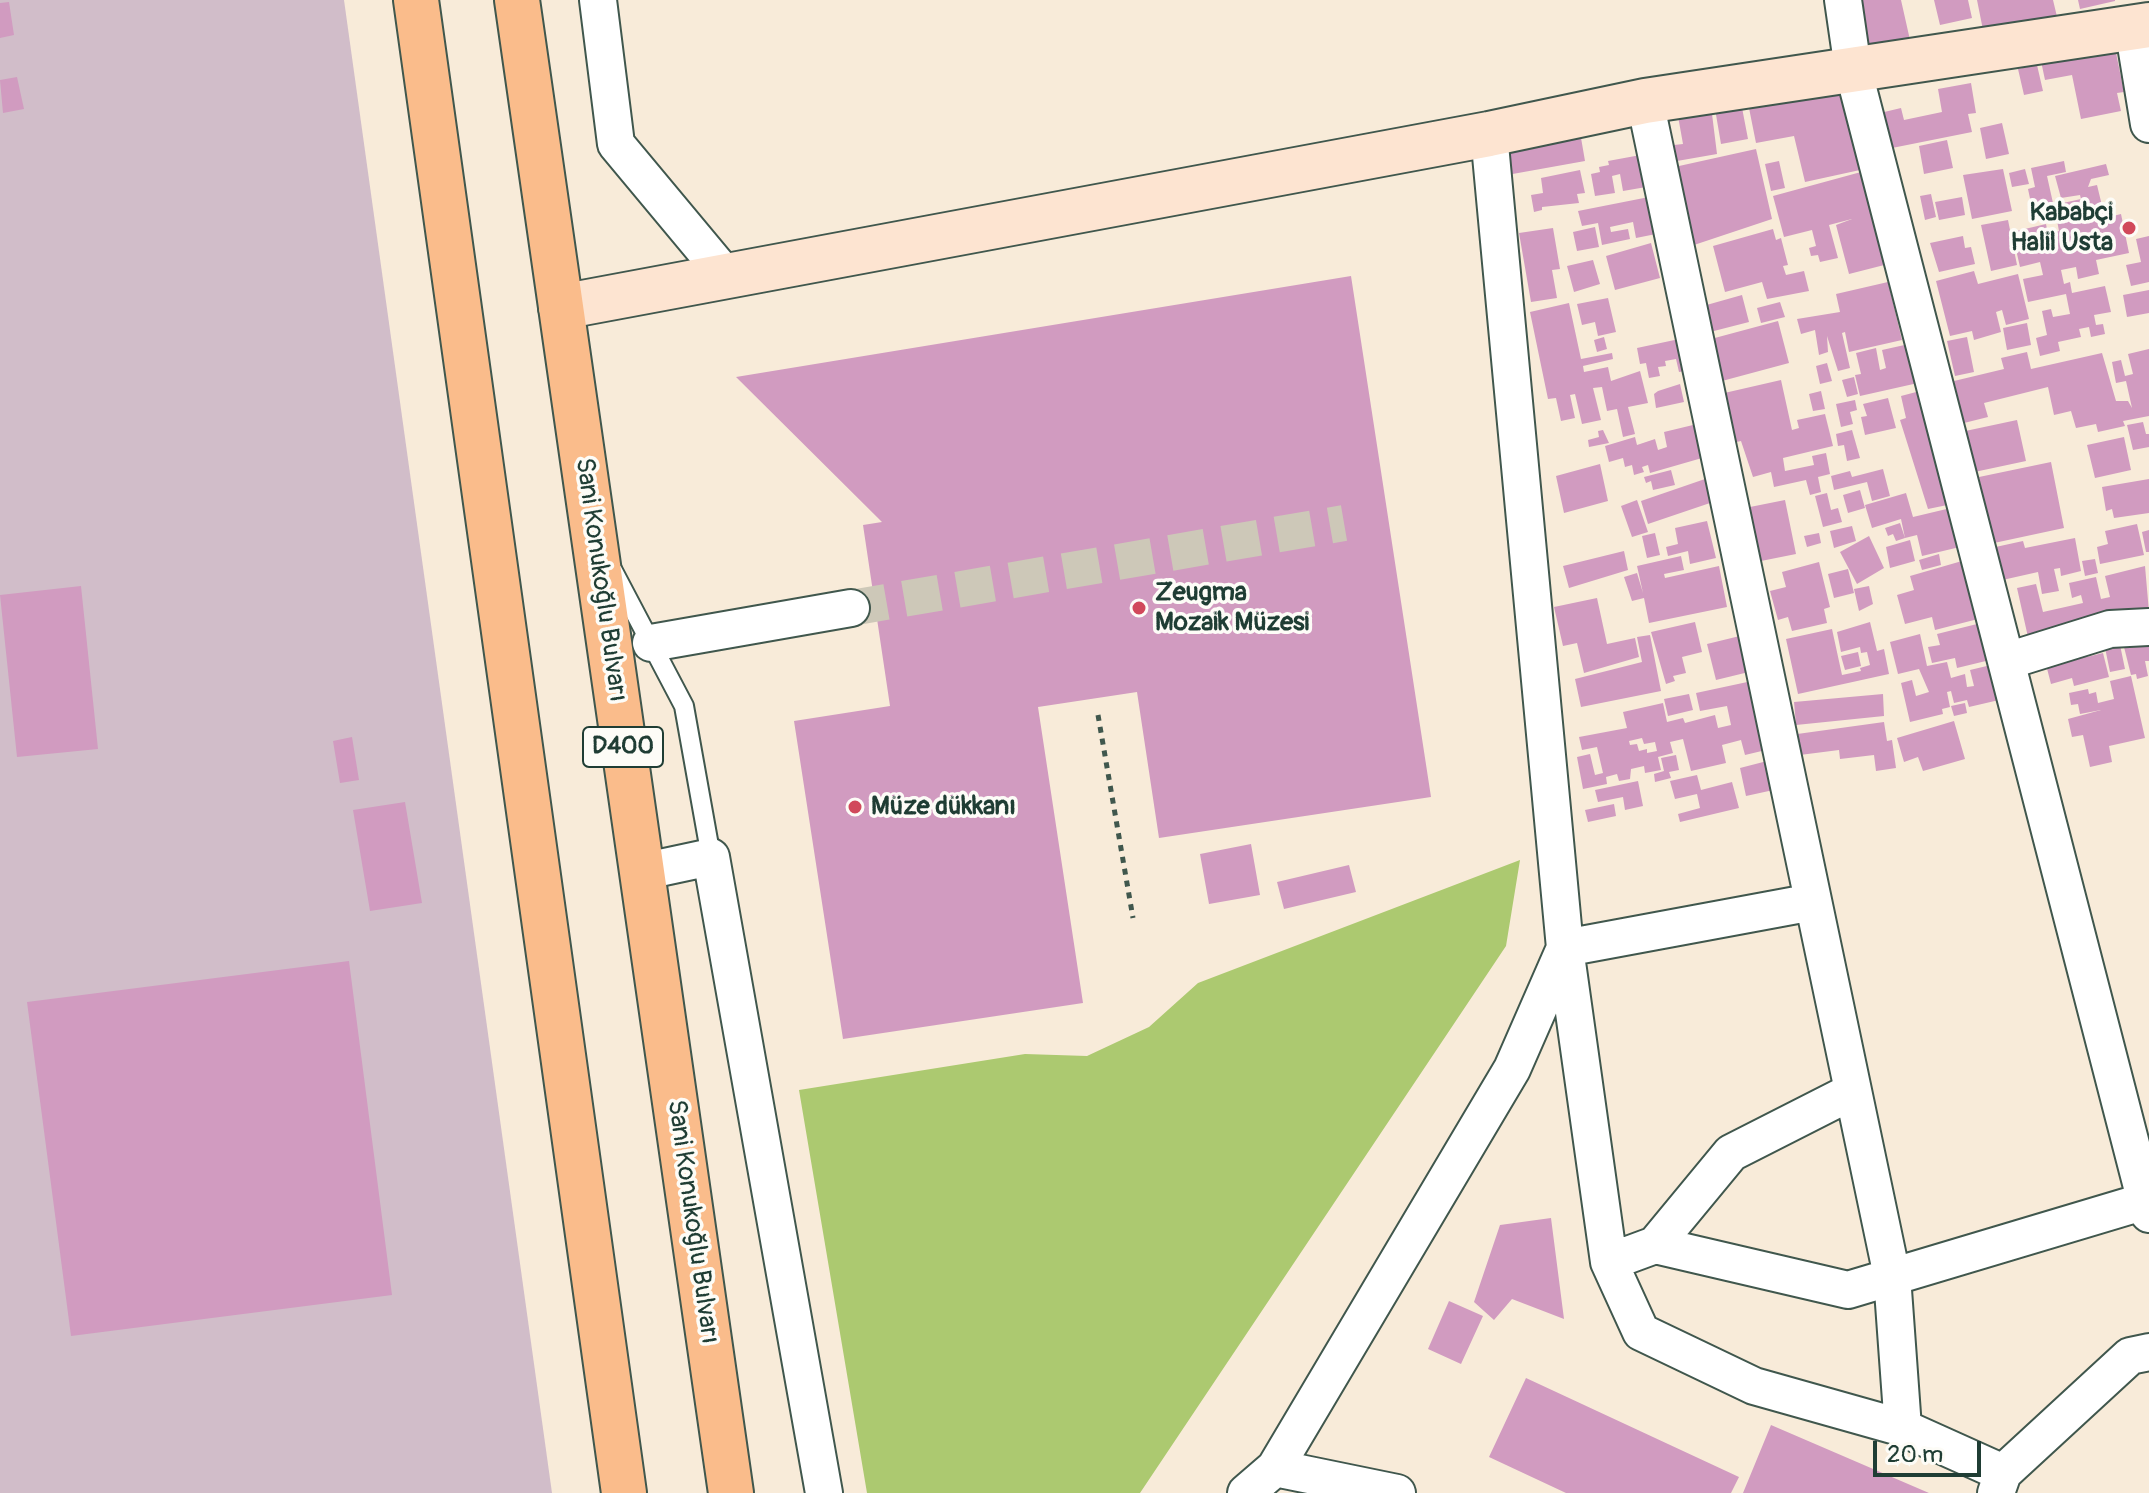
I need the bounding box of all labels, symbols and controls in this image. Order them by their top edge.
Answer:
place label: Kababçi Halil Usta [2010,197,2113,258]
marker: Kababçi Halil Usta [2120,219,2138,237]
street label: Sani Konukoğlu Bulvarı [567,456,633,704]
place label: Zeugma Mozaik Müzesi [1155,577,1309,638]
marker: Zeugma Mozaik Müzesi [1130,599,1148,617]
road number: D400 [583,727,663,767]
place label: Müze dükkanı [871,791,1016,823]
marker: Müze dükkanı [846,798,864,816]
street label: Sani Konukoğlu Bulvarı [659,1098,725,1346]
scale bar [1877,1425,1985,1475]
text: 20 m [1887,1440,1943,1469]

